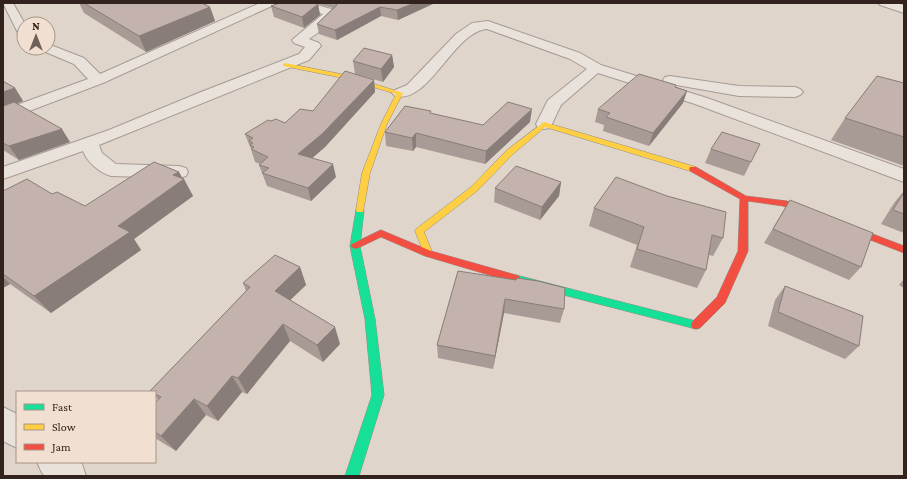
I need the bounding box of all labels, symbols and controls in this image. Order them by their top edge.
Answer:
north arrow [16,16,56,56]
text: N [32,20,40,32]
legend [16,391,156,463]
text: Fast [52,400,73,414]
text: Slow [52,420,76,434]
text: Jam [51,440,71,454]

